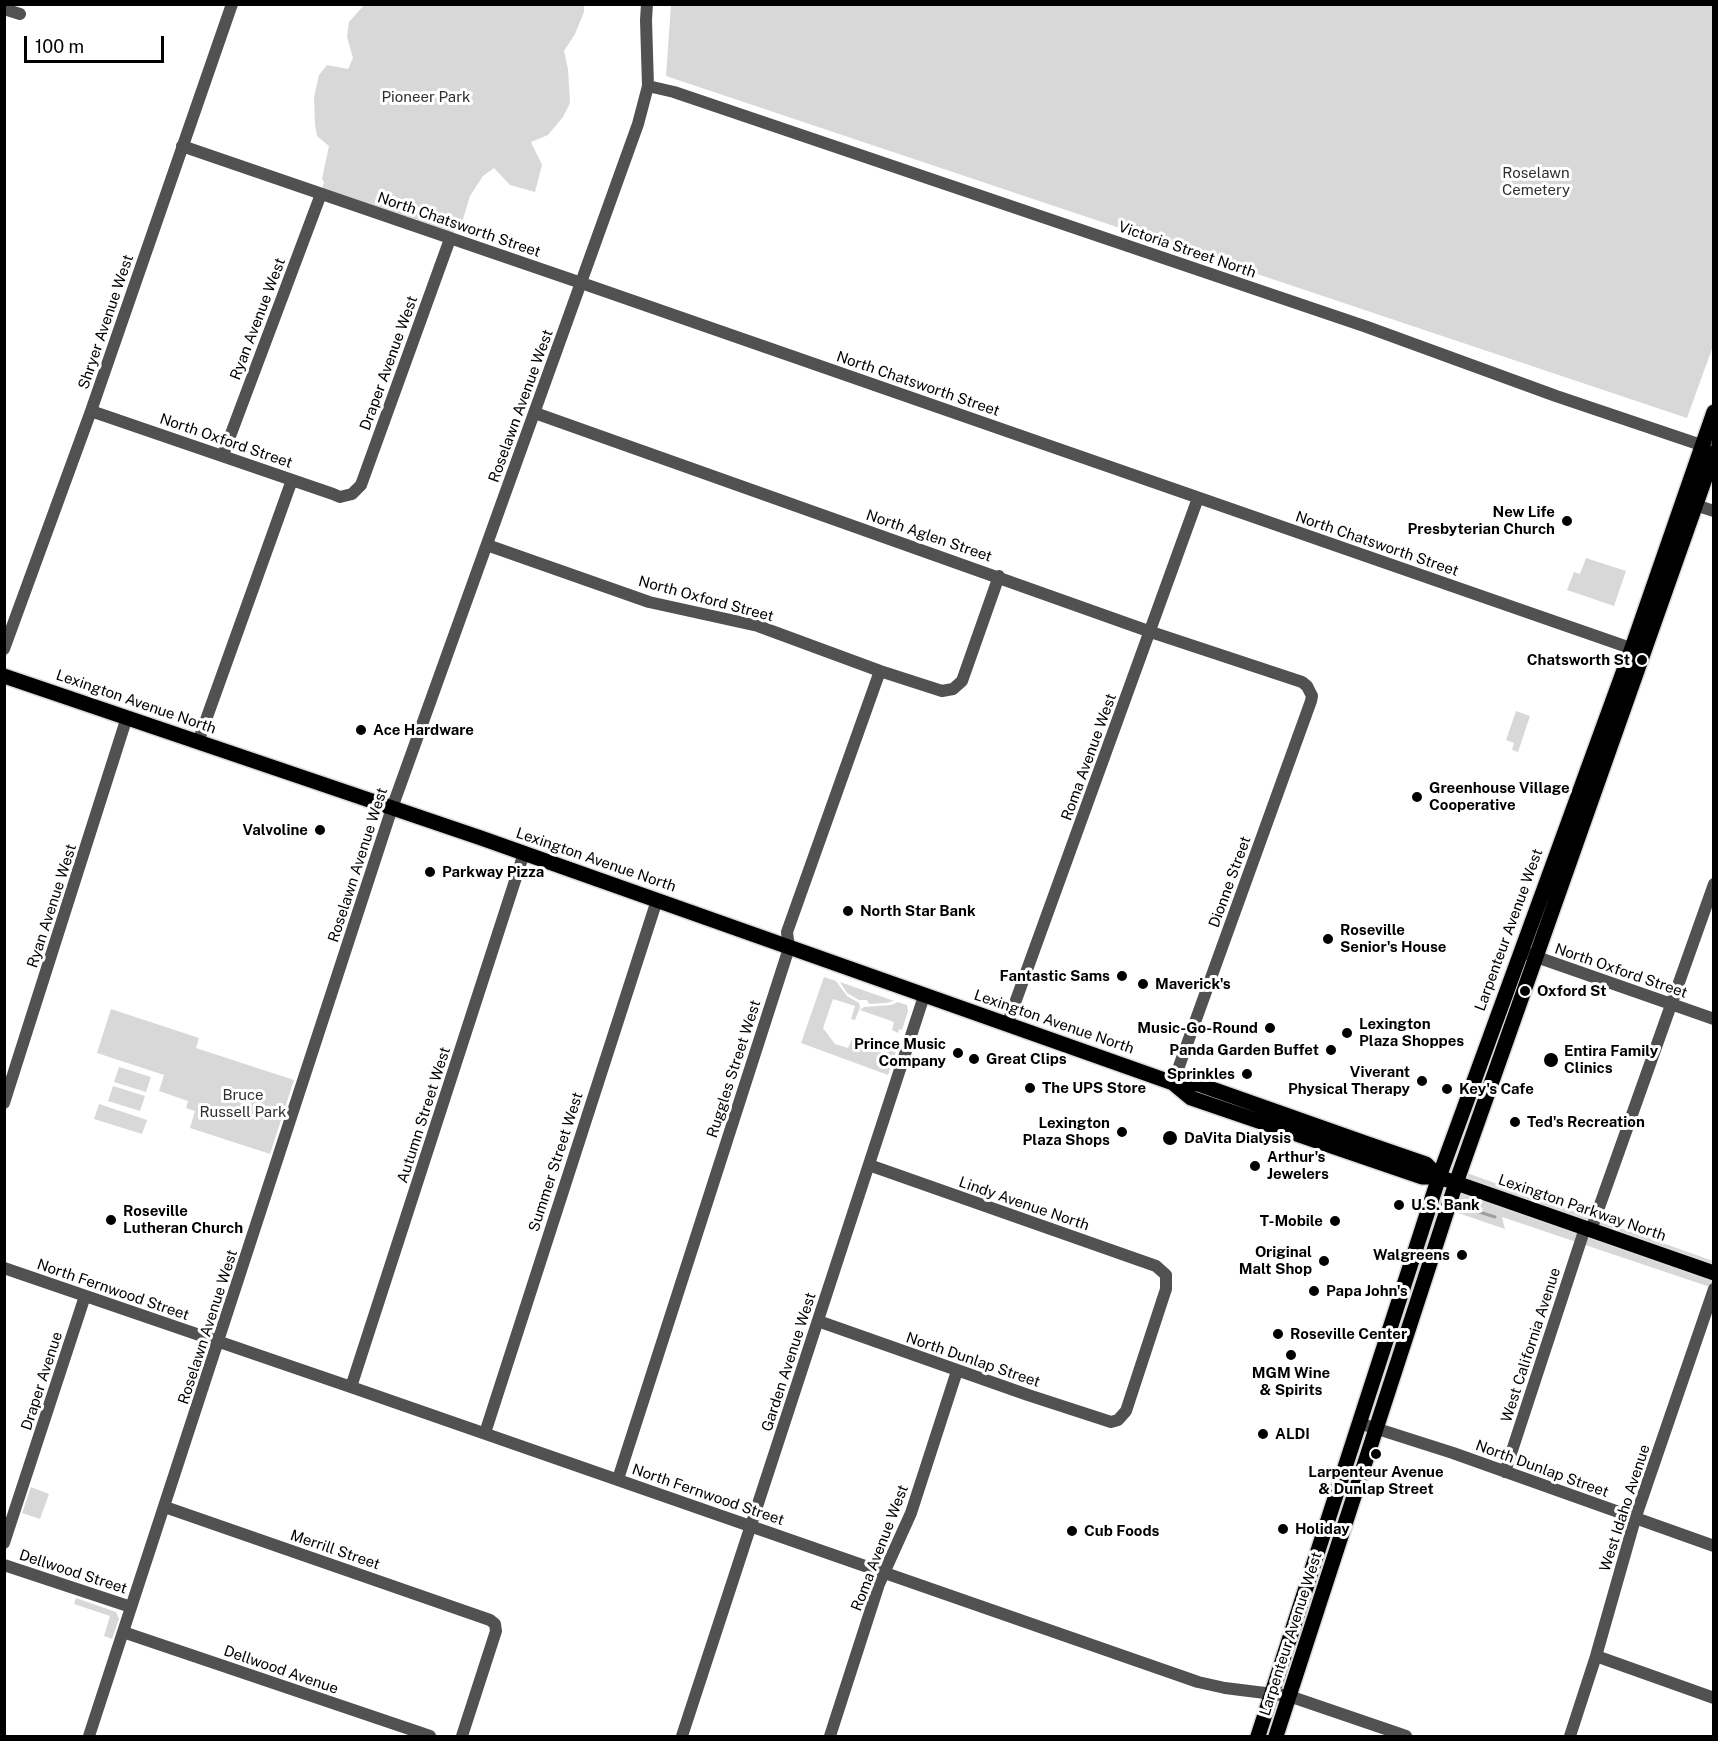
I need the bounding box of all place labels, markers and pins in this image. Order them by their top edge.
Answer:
place label: New Life Presbyterian Church [1407,503,1555,538]
marker: New Life Presbyterian Church [1560,514,1574,528]
place label: Chatsworth St [1527,651,1630,669]
marker: Chatsworth St [1635,653,1649,667]
place label: Ace Hardware [373,721,474,739]
marker: Ace Hardware [354,723,368,737]
place label: Greenhouse Village Cooperative [1429,779,1570,814]
marker: Greenhouse Village Cooperative [1410,790,1424,804]
place label: Valvoline [243,821,308,839]
marker: Valvoline [313,823,327,837]
place label: Parkway Pizza [442,863,544,881]
marker: Parkway Pizza [423,865,437,879]
place label: North Star Bank [860,902,976,920]
marker: North Star Bank [841,904,855,918]
place label: Roseville Senior's House [1340,921,1446,956]
marker: Roseville Senior's House [1321,932,1335,946]
place label: Fantastic Sams [999,967,1110,985]
marker: Fantastic Sams [1115,969,1129,983]
place label: Maverick's [1155,975,1231,993]
marker: Maverick's [1136,977,1150,991]
place label: Oxford St [1537,982,1606,1000]
marker: Oxford St [1518,984,1532,998]
place label: Lexington Plaza Shoppes [1359,1015,1464,1050]
place label: Music-Go-Round [1137,1019,1258,1037]
marker: Music-Go-Round [1263,1021,1277,1035]
marker: Lexington Plaza Shoppes [1340,1026,1354,1040]
place label: Prince Music Company [854,1035,946,1070]
place label: Panda Garden Buffet [1169,1041,1319,1059]
place label: Entira Family Clinics [1564,1042,1658,1077]
marker: Panda Garden Buffet [1324,1043,1338,1057]
marker: Prince Music Company [951,1046,965,1060]
place label: Great Clips [986,1050,1067,1068]
marker: Entira Family Clinics [1542,1051,1560,1069]
marker: Great Clips [967,1052,981,1066]
place label: Viverant Physical Therapy [1288,1063,1410,1098]
place label: Sprinkles [1167,1065,1235,1083]
marker: Sprinkles [1240,1067,1254,1081]
marker: Viverant Physical Therapy [1415,1074,1429,1088]
place label: The UPS Store [1042,1079,1146,1097]
place label: Key's Cafe [1459,1080,1534,1098]
marker: The UPS Store [1023,1081,1037,1095]
marker: Key's Cafe [1440,1082,1454,1096]
place label: Ted's Recreation [1527,1113,1645,1131]
place label: Lexington Plaza Shops [1023,1114,1110,1149]
marker: Ted's Recreation [1508,1115,1522,1129]
marker: Lexington Plaza Shops [1115,1125,1129,1139]
marker: DaVita Dialysis [1161,1129,1179,1147]
place label: DaVita Dialysis [1184,1129,1291,1147]
place label: Arthur's Jewelers [1267,1148,1329,1183]
marker: Arthur's Jewelers [1248,1159,1262,1173]
place label: U.S. Bank [1411,1196,1480,1214]
marker: U.S. Bank [1392,1198,1406,1212]
place label: Roseville Lutheran Church [123,1202,243,1237]
place label: T-Mobile [1260,1212,1323,1230]
marker: Roseville Lutheran Church [104,1213,118,1227]
marker: T-Mobile [1328,1214,1342,1228]
place label: Original Malt Shop [1239,1243,1312,1278]
place label: Walgreens [1373,1246,1450,1264]
marker: Walgreens [1455,1248,1469,1262]
marker: Original Malt Shop [1317,1254,1331,1268]
place label: Papa John's [1326,1282,1408,1300]
marker: Papa John's [1307,1284,1321,1298]
place label: Roseville Center [1290,1325,1407,1343]
marker: Roseville Center [1271,1327,1285,1341]
marker: MGM Wine & Spirits [1284,1348,1298,1362]
place label: MGM Wine & Spirits [1252,1364,1330,1399]
place label: ALDI [1275,1425,1310,1443]
marker: ALDI [1256,1427,1270,1441]
marker: Larpenteur Avenue & Dunlap Street [1369,1447,1383,1461]
place label: Larpenteur Avenue & Dunlap Street [1308,1463,1444,1498]
place label: Holiday [1295,1520,1350,1538]
place label: Cub Foods [1084,1522,1159,1540]
marker: Holiday [1276,1522,1290,1536]
marker: Cub Foods [1065,1524,1079,1538]

